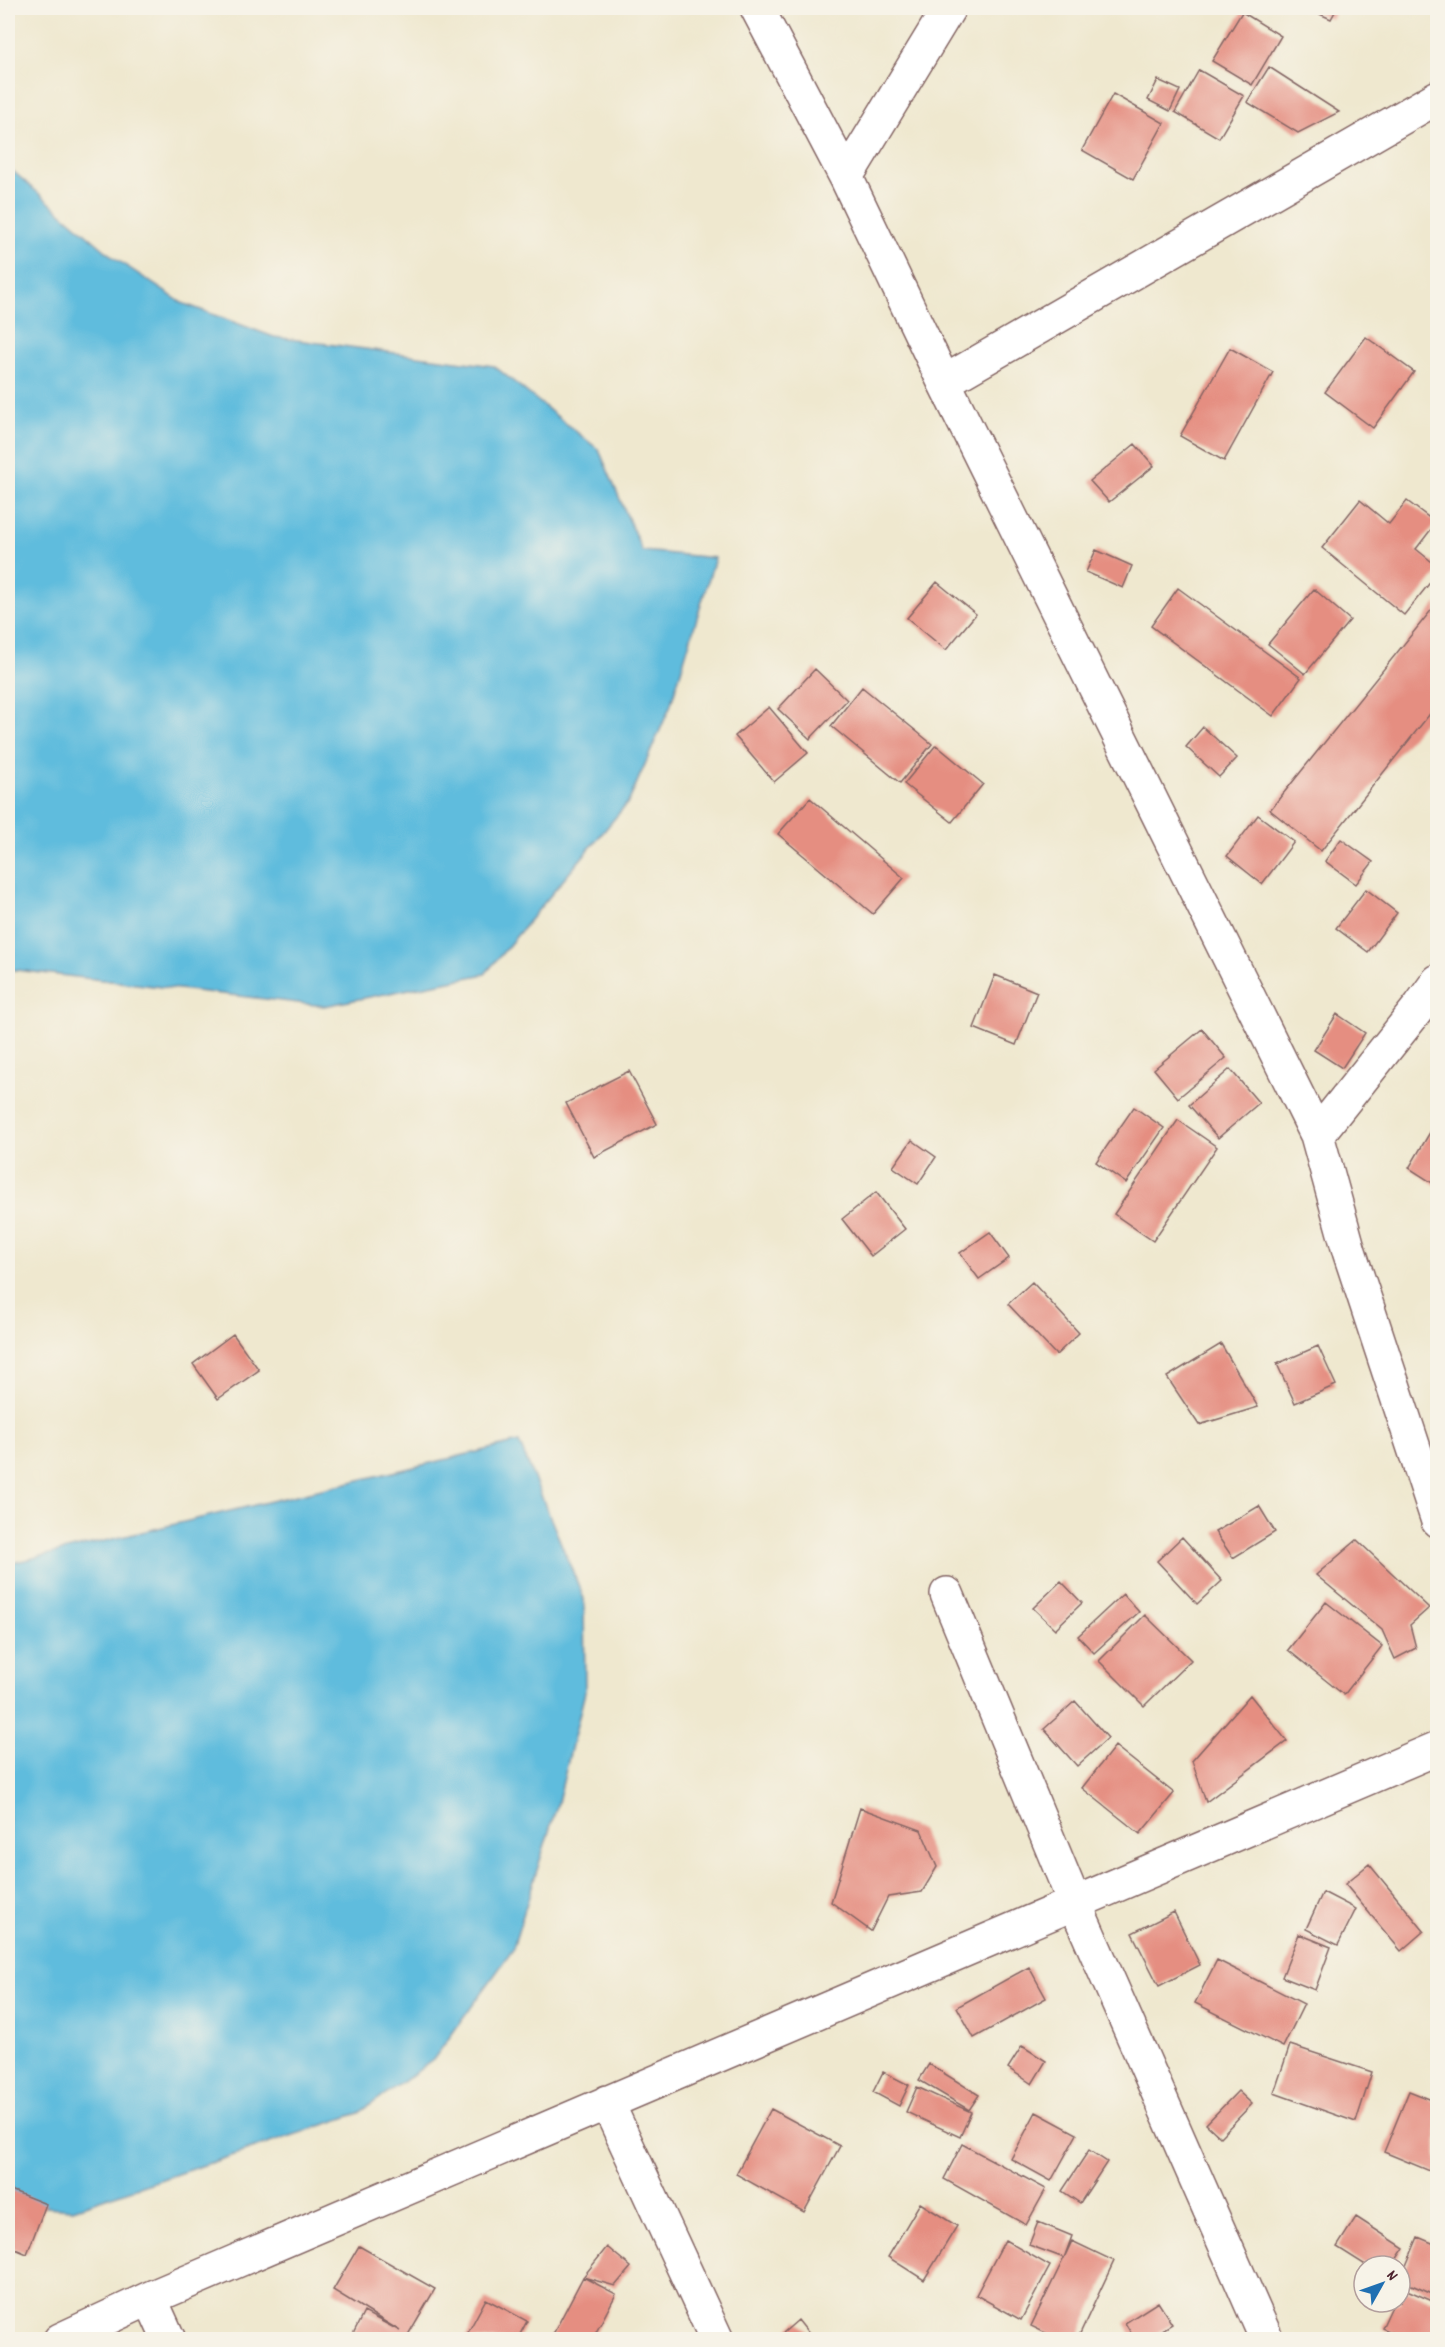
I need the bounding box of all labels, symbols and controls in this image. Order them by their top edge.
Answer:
north arrow [1352,2254,1412,2314]
text: N [1380,2266,1403,2286]

